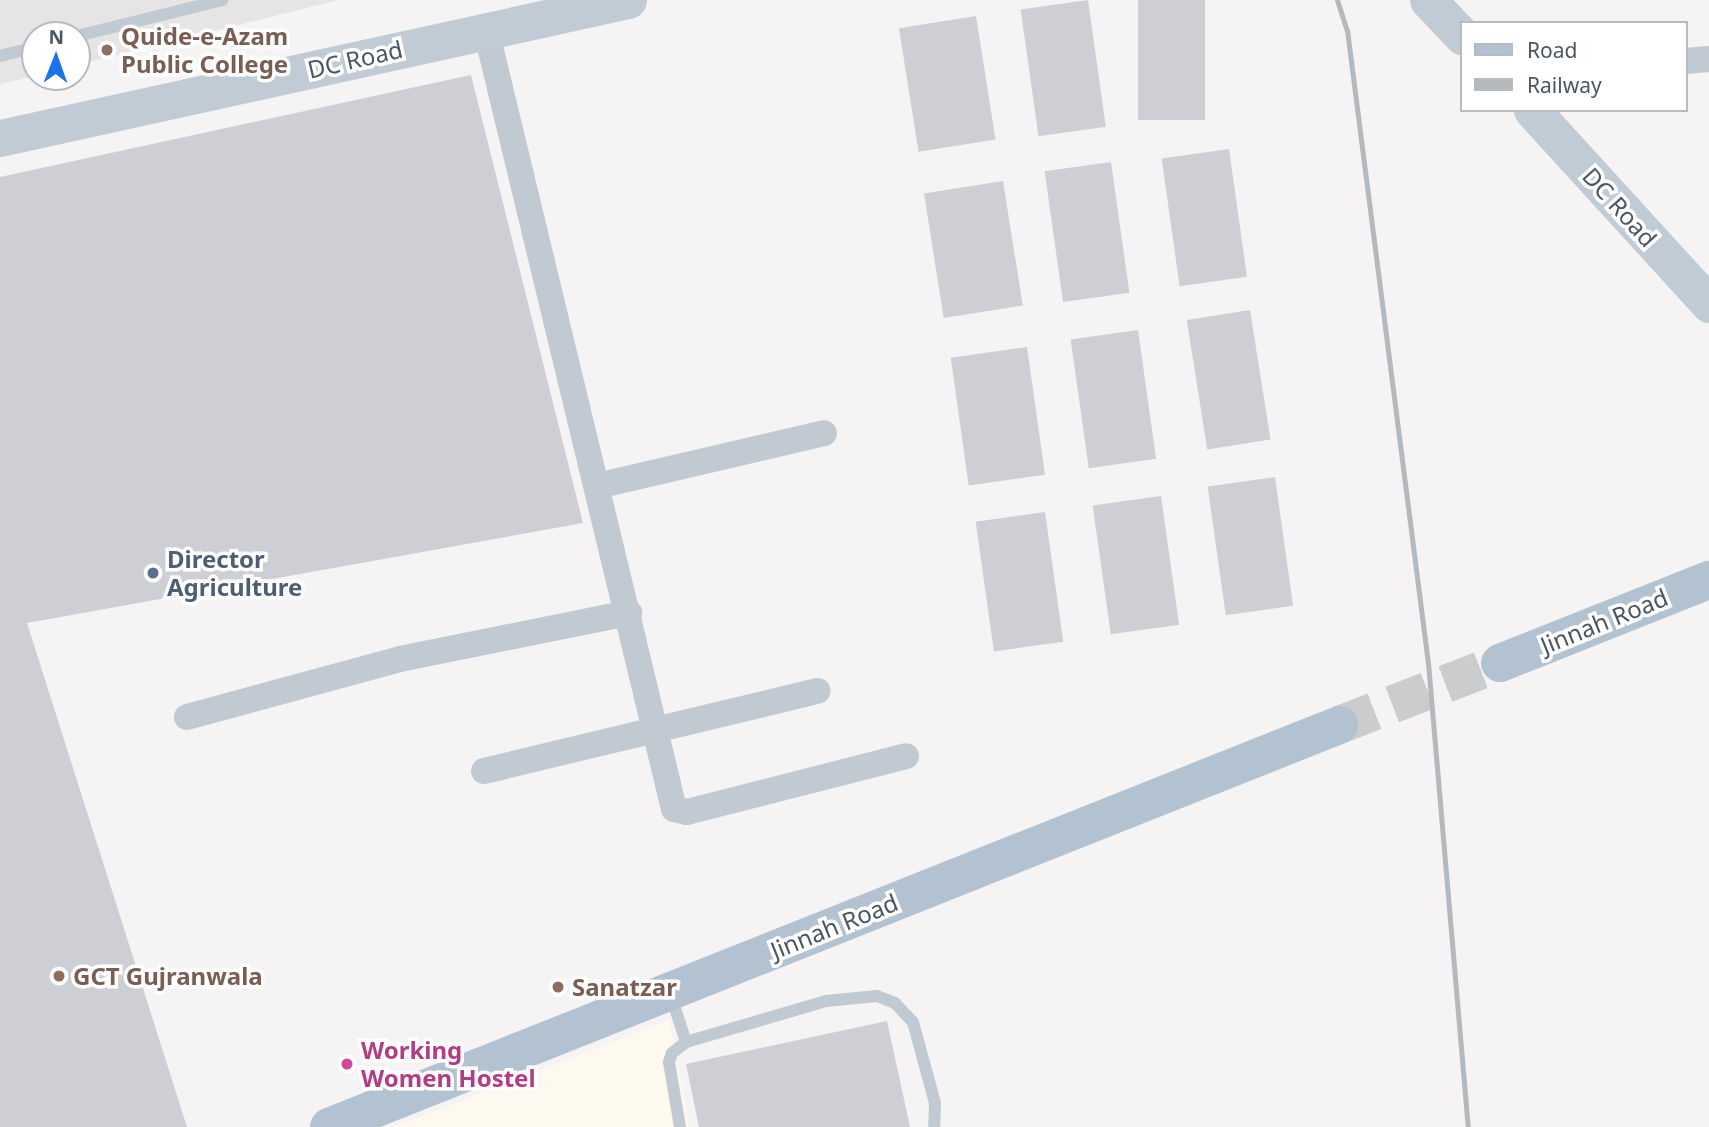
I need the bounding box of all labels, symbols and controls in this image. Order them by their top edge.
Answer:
north arrow [21,21,91,91]
legend [1460,21,1688,112]
place label: Quide-e-Azam Public College [121,22,288,78]
text: N [48,24,64,50]
street label: DC Road [305,34,405,84]
text: Road [1527,36,1577,64]
marker: Quide-e-Azam Public College [99,42,115,58]
text: Railway [1527,71,1602,99]
street label: DC Road [1577,161,1663,253]
place label: Director Agriculture [167,545,302,601]
marker: Director Agriculture [145,565,161,581]
street label: Jinnah Road [1536,582,1672,660]
street label: Jinnah Road [766,887,902,965]
place label: GCT Gujranwala [73,962,263,990]
marker: GCT Gujranwala [51,968,67,984]
place label: Sanatzar [572,973,677,1001]
marker: Sanatzar [550,979,566,995]
place label: Working Women Hostel [361,1036,536,1092]
marker: Working Women Hostel [339,1056,355,1072]

